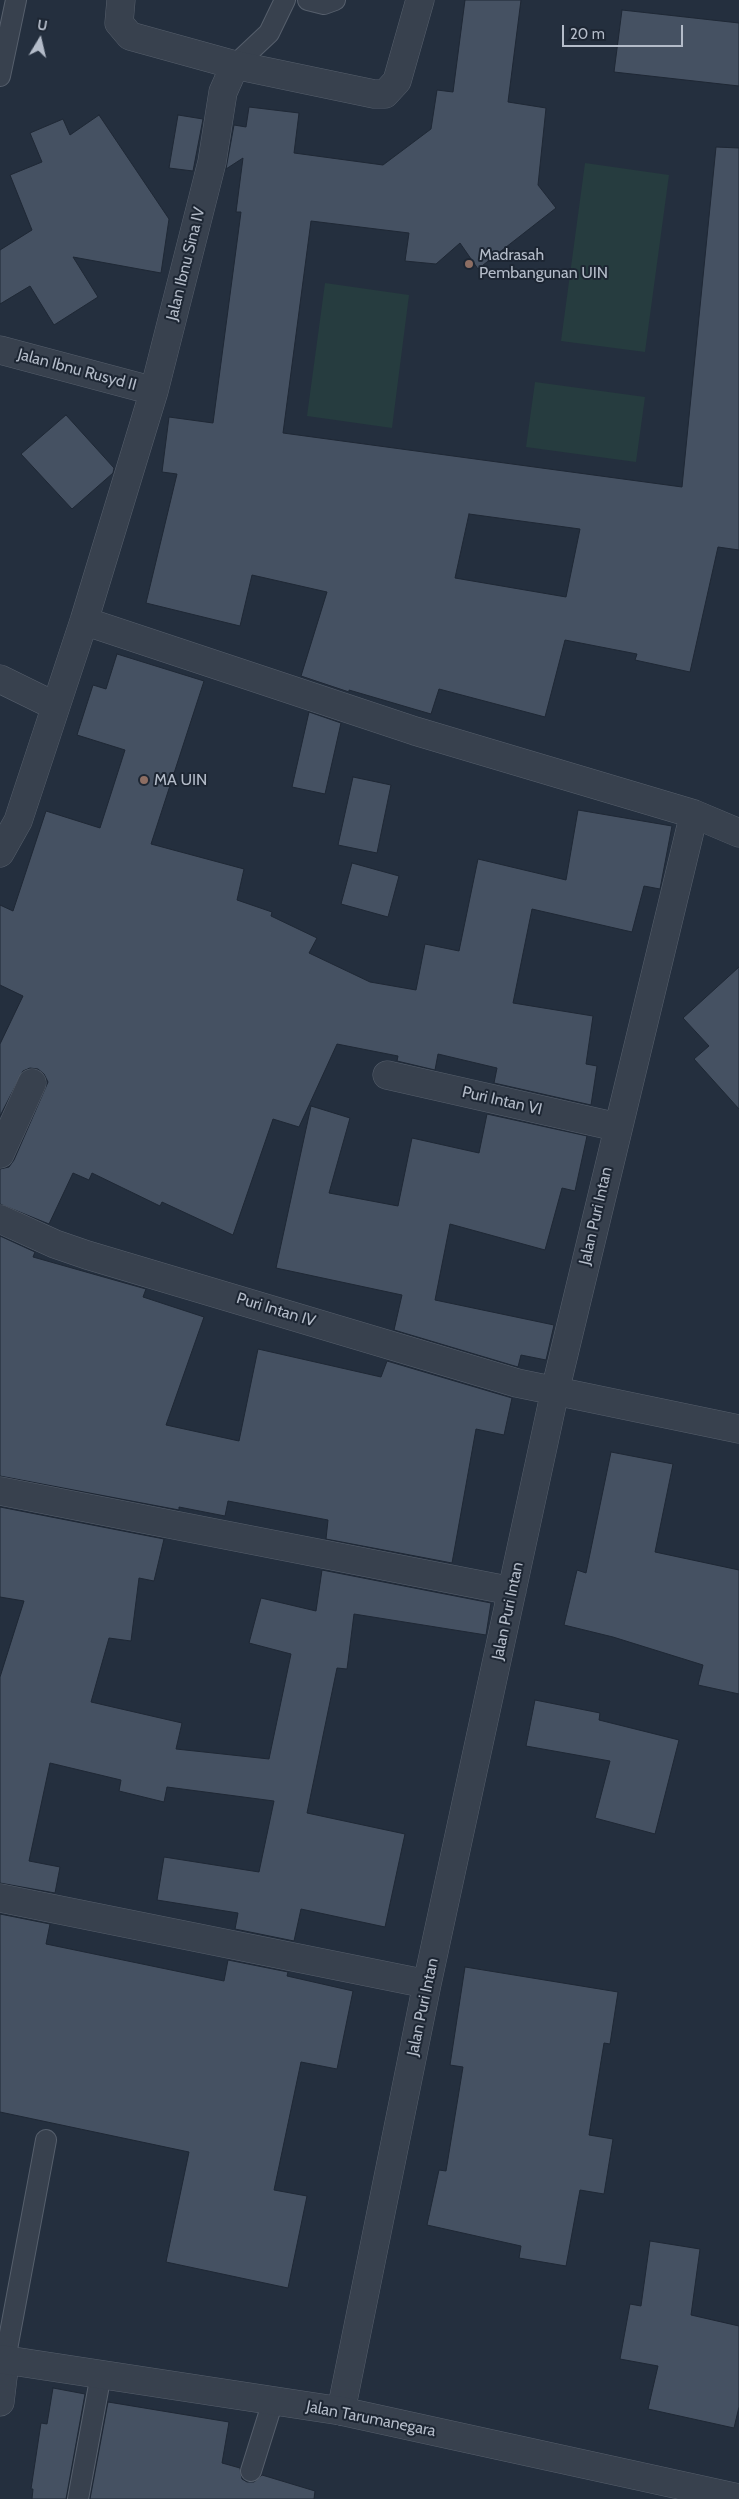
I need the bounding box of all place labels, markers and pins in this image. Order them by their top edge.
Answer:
place label: Madrasah Pembangunan UIN [479,245,608,283]
marker: Madrasah Pembangunan UIN [463,258,475,270]
place label: MA UIN [154,770,207,790]
marker: MA UIN [138,774,150,786]

